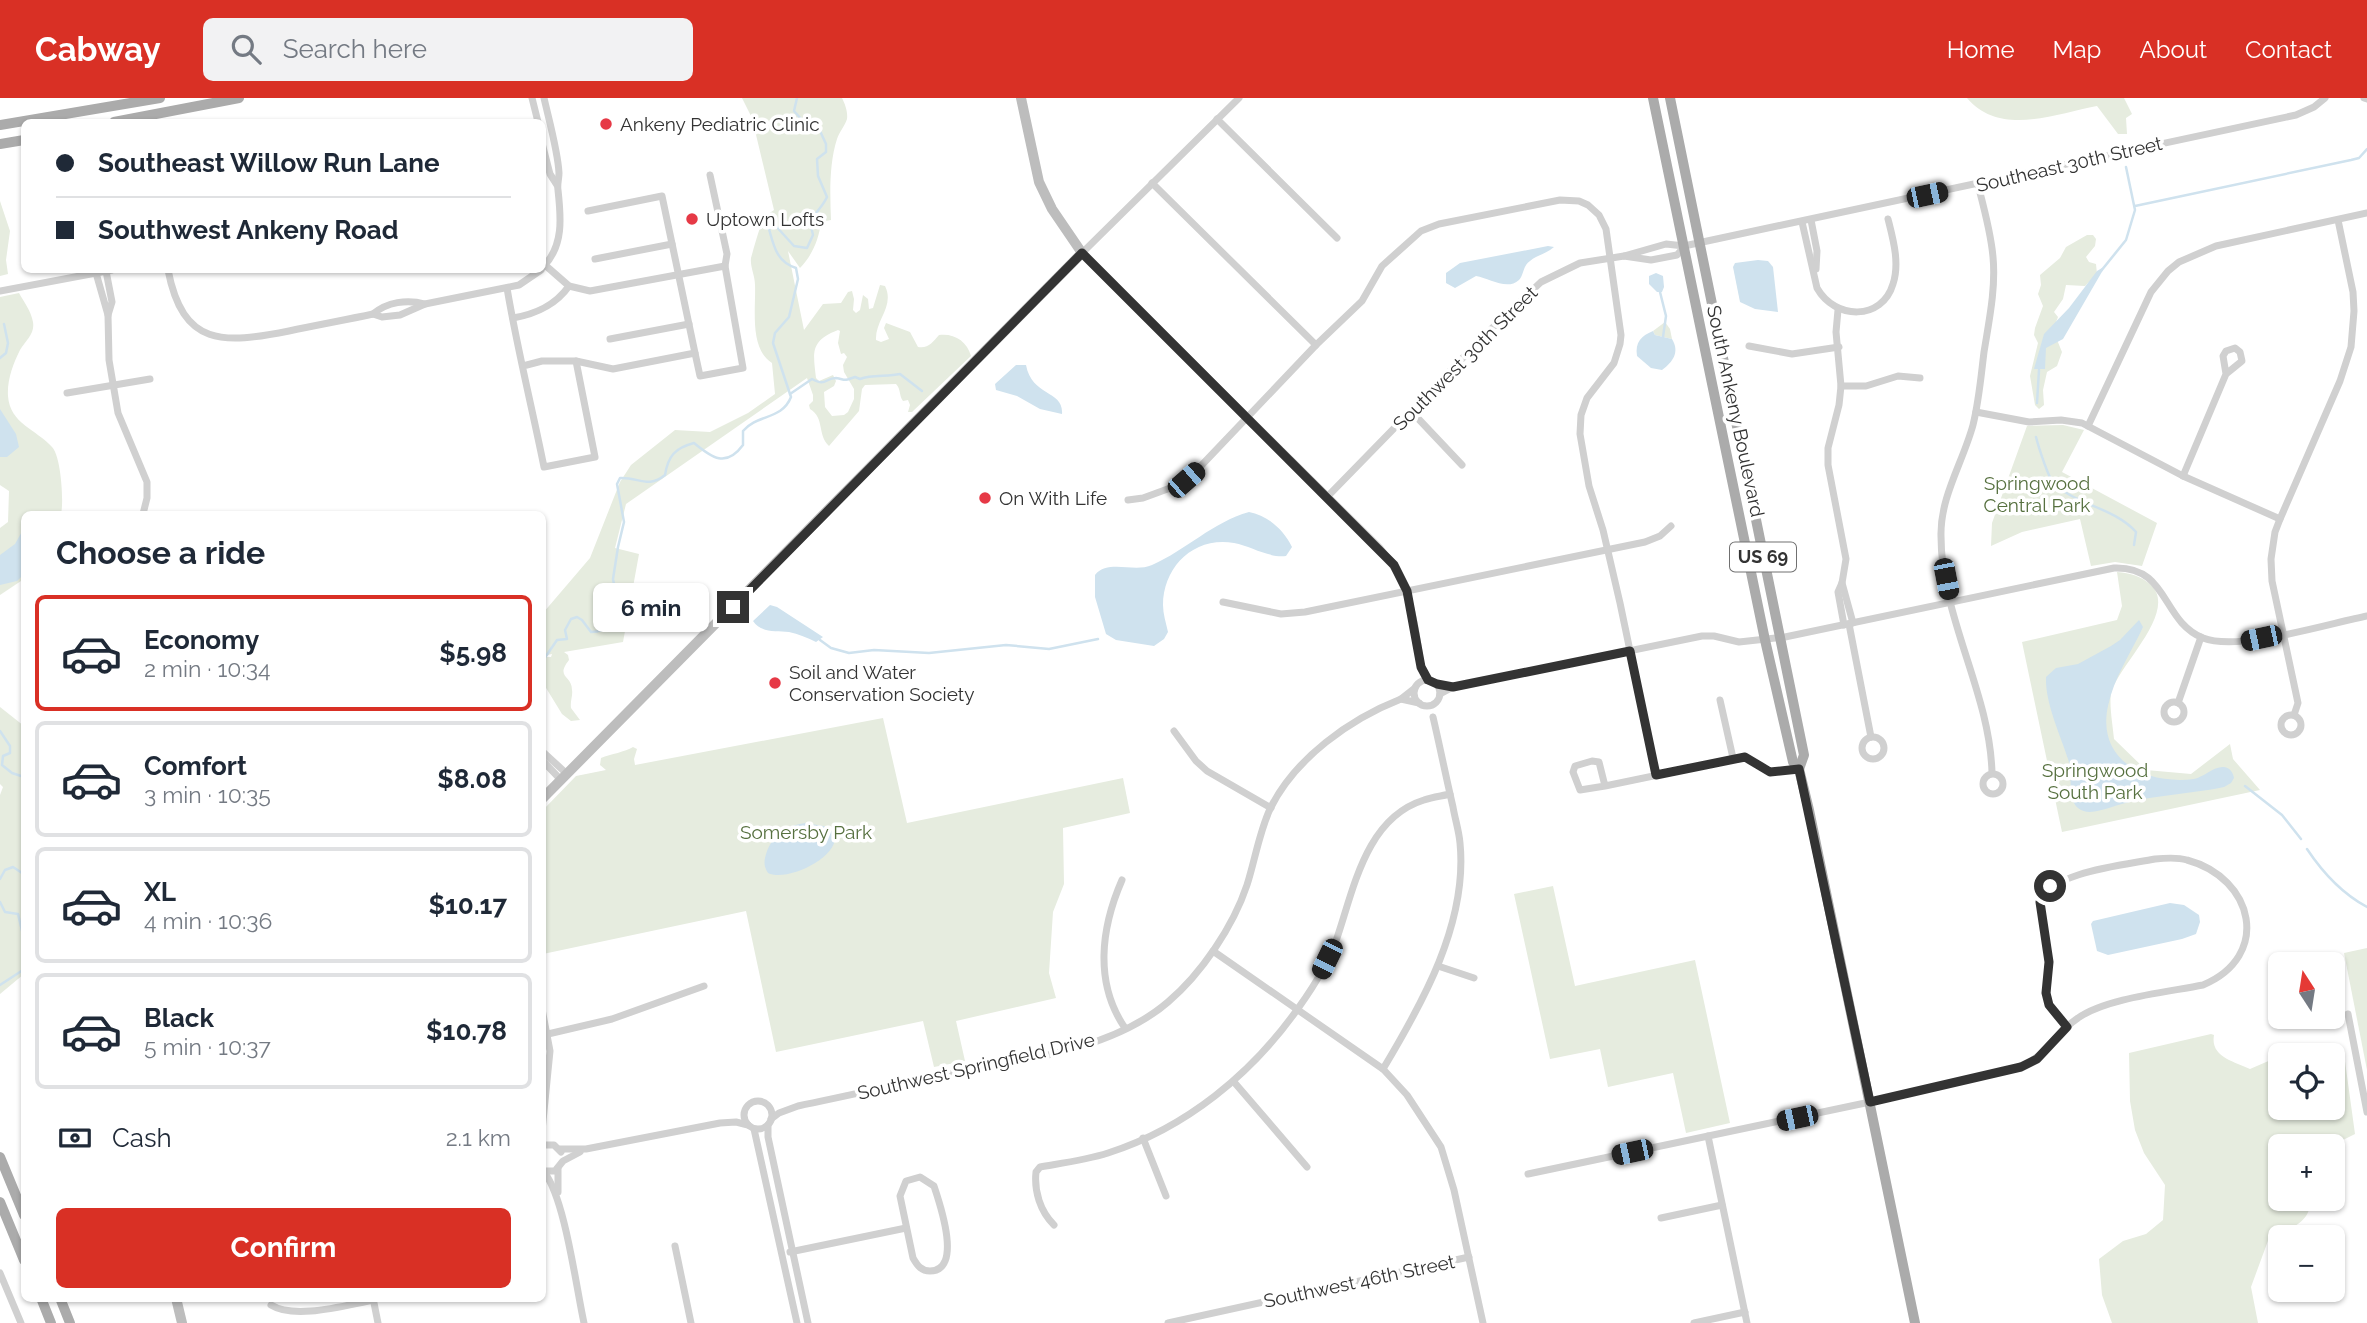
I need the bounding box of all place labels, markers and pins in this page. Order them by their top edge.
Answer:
place label: Ankeny Pediatric Clinic [620,113,820,135]
marker: Ankeny Pediatric Clinic [598,116,614,132]
place label: Uptown Lofts [706,208,824,230]
marker: Uptown Lofts [684,211,700,227]
place label: On With Life [999,487,1107,509]
marker: On With Life [977,490,993,506]
place label: Soil and Water Conservation Society [789,661,974,705]
marker: Soil and Water Conservation Society [767,675,783,691]

